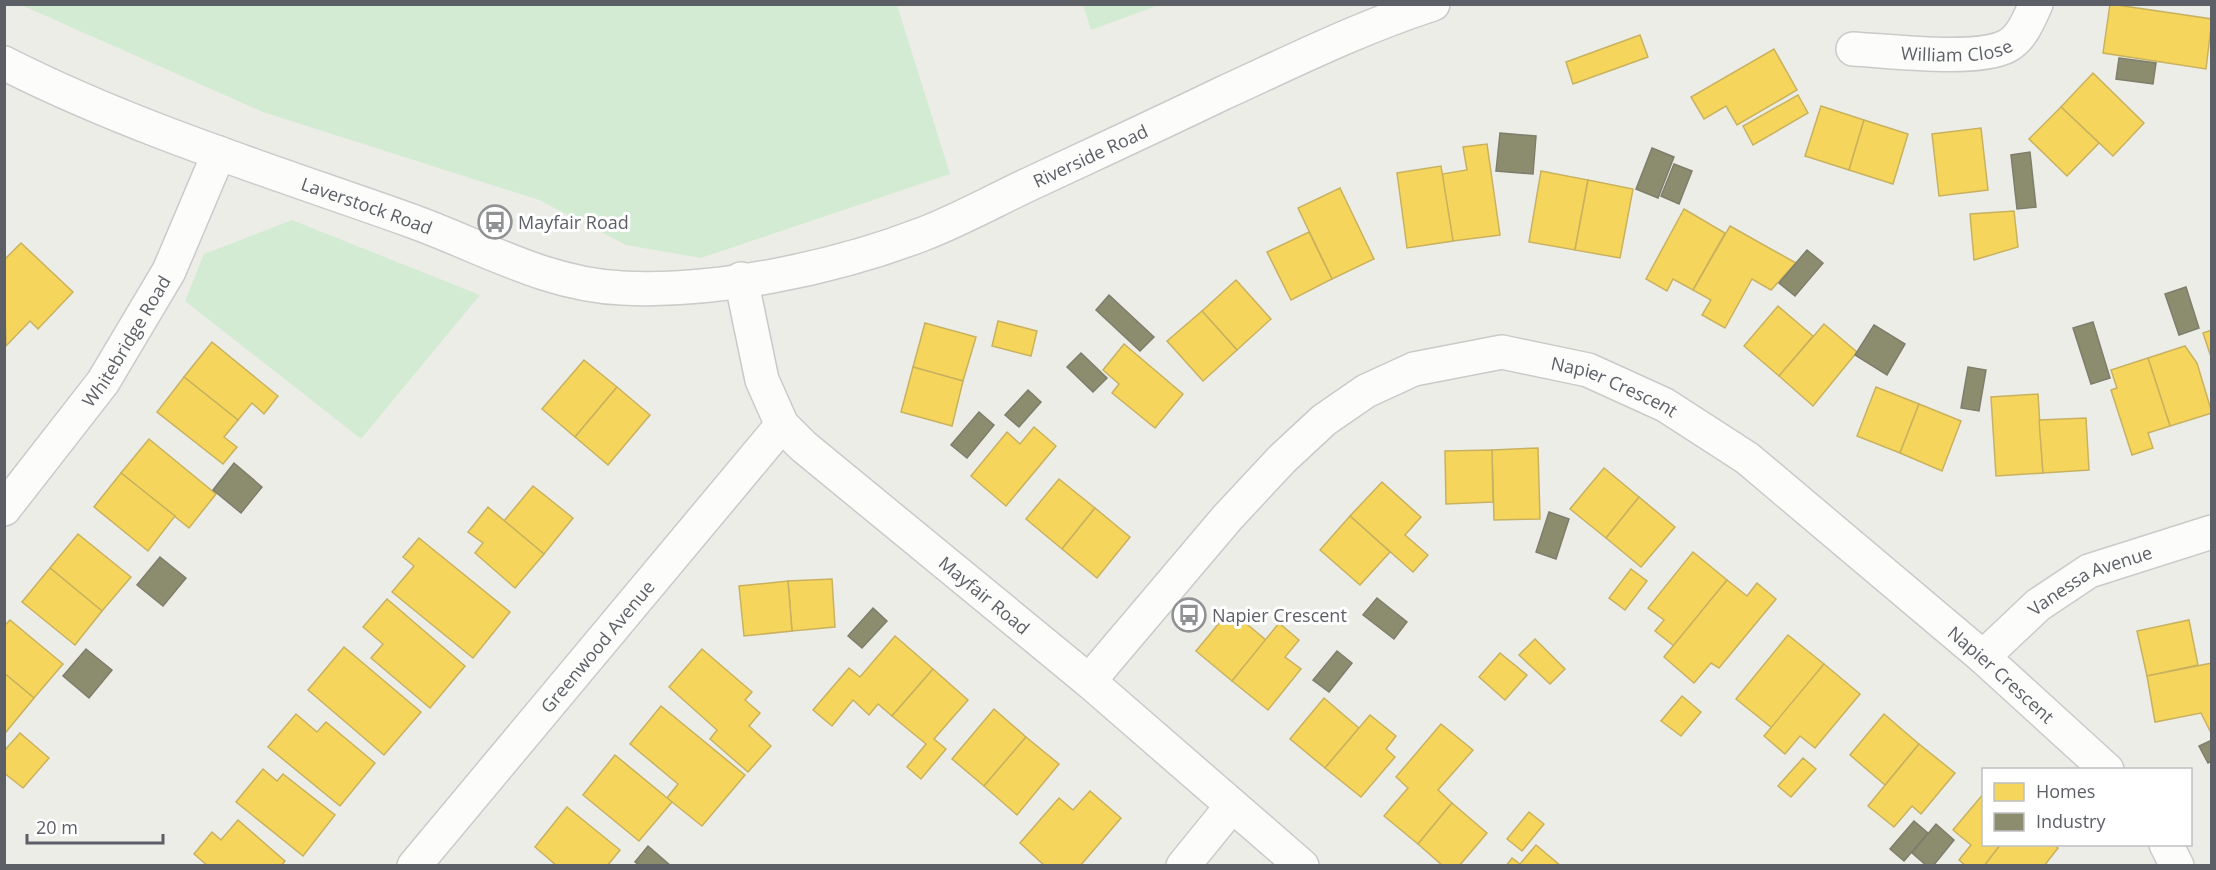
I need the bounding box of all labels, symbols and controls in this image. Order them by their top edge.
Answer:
street label: William Close [1900,33,2017,67]
street label: Riverside Road [1029,119,1152,193]
street label: Laverstock Road [298,171,436,240]
bus stop icon: Mayfair Road [477,204,513,240]
place label: Mayfair Road [518,210,629,234]
street label: Whitebridge Road [76,271,176,412]
street label: Napier Crescent [1549,351,1682,422]
street label: Vanessa Avenue [2023,540,2155,621]
street label: Mayfair Road [934,551,1035,640]
street label: Greenwood Avenue [535,575,660,718]
bus stop icon: Napier Crescent [1171,597,1207,633]
place label: Napier Crescent [1212,603,1347,627]
street label: Napier Crescent [1943,621,2060,728]
legend [1982,768,2192,846]
text: Homes [2036,779,2095,803]
scale bar [27,807,164,845]
text: Industry [2036,809,2106,833]
text: 20 m [36,815,78,839]

